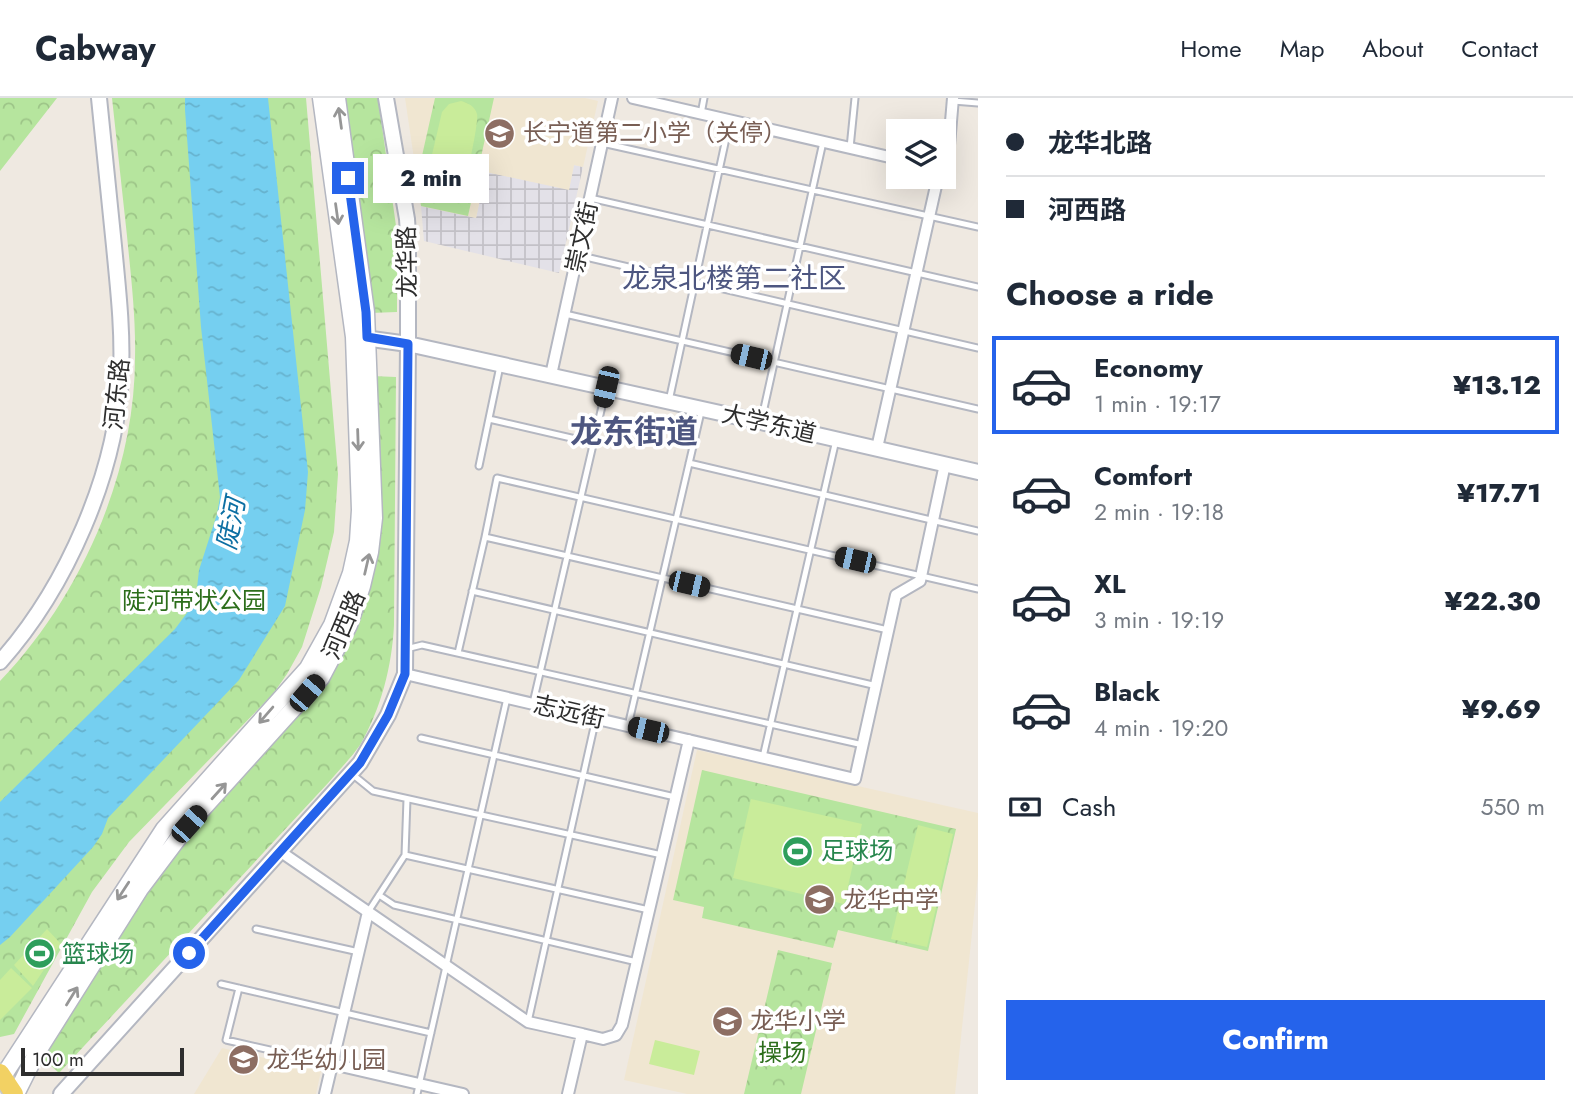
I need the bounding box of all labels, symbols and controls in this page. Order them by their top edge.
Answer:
text: Cabway [35,25,156,72]
text: Home [1180,31,1242,66]
text: Map [1280,31,1324,66]
text: About [1362,31,1423,66]
text: Contact [1461,31,1538,66]
one-way arrow [333,108,346,130]
place label: 长宁道第二小学（关停） [523,115,787,150]
school or university icon: 长宁道第二小学（关停） [483,116,517,150]
map controls [886,119,956,189]
button: layers [886,119,956,189]
text: 龙华北路 [1048,124,1152,162]
callout: 2 min [372,154,488,202]
text: 2 min [400,161,462,195]
route end [332,162,364,194]
text: 河西路 [1048,191,1126,229]
street label: 崇文街 [557,198,606,276]
one-way arrow [330,202,343,225]
street label: 龙华路 [388,226,425,298]
district label: 龙泉北楼第二社区 [622,258,846,299]
text: Choose a ride [1006,271,1214,317]
car [729,342,774,372]
text: Economy [1094,349,1203,387]
icon: car [1010,354,1073,417]
street label: 河东路 [95,356,138,432]
car [592,364,621,410]
text: ¥13.12 [1453,366,1541,404]
text: 1 min · 19:17 [1094,387,1221,421]
street label: 大学东道 [718,396,820,451]
district label: 龙东街道 [570,409,698,455]
one-way arrow [351,429,364,452]
text: Comfort [1094,457,1192,495]
icon: car [1010,462,1073,525]
text: ¥17.71 [1457,474,1541,512]
water label: 陡河 [207,490,256,553]
text: 2 min · 19:18 [1094,495,1224,529]
car [833,545,878,575]
one-way arrow [361,553,374,576]
text: XL [1094,565,1126,603]
car [667,569,712,599]
icon: car [1010,570,1073,633]
text: ¥22.30 [1444,582,1541,620]
park label: 陡河带状公园 [122,583,266,618]
street label: 河西路 [313,585,374,665]
text: 3 min · 19:19 [1094,603,1224,637]
car [286,670,329,716]
text: Black [1094,673,1160,711]
icon: car [1010,678,1073,741]
street label: 志远街 [530,686,608,737]
text: ¥9.69 [1462,690,1541,728]
one-way arrow [258,706,275,723]
text: 4 min · 19:20 [1094,711,1228,745]
car [626,715,671,745]
one-way arrow [210,783,226,801]
icon: cash [1006,788,1044,826]
text: Cash [1062,788,1116,826]
text: 550 m [1480,790,1545,824]
car [168,801,211,847]
place label: 足球场 [821,833,893,868]
sports icon: 足球场 [781,834,815,868]
one-way arrow [116,881,130,900]
place label: 龙华中学 [843,882,939,917]
school or university icon: 龙华中学 [803,883,837,917]
place label: 篮球场 [62,936,134,971]
sports icon: 篮球场 [22,937,56,971]
route start [173,937,205,969]
one-way arrow [66,987,80,1007]
button: Confirm [1006,1000,1545,1080]
place label: 龙华小学 [750,1003,846,1038]
school or university icon: 龙华小学 [710,1004,744,1038]
park label: 操场 [758,1035,806,1070]
place label: 龙华幼儿园 [266,1042,386,1077]
school or university icon: 龙华幼儿园 [226,1043,260,1077]
scale bar [21,1045,184,1077]
text: 100 m [32,1046,84,1073]

